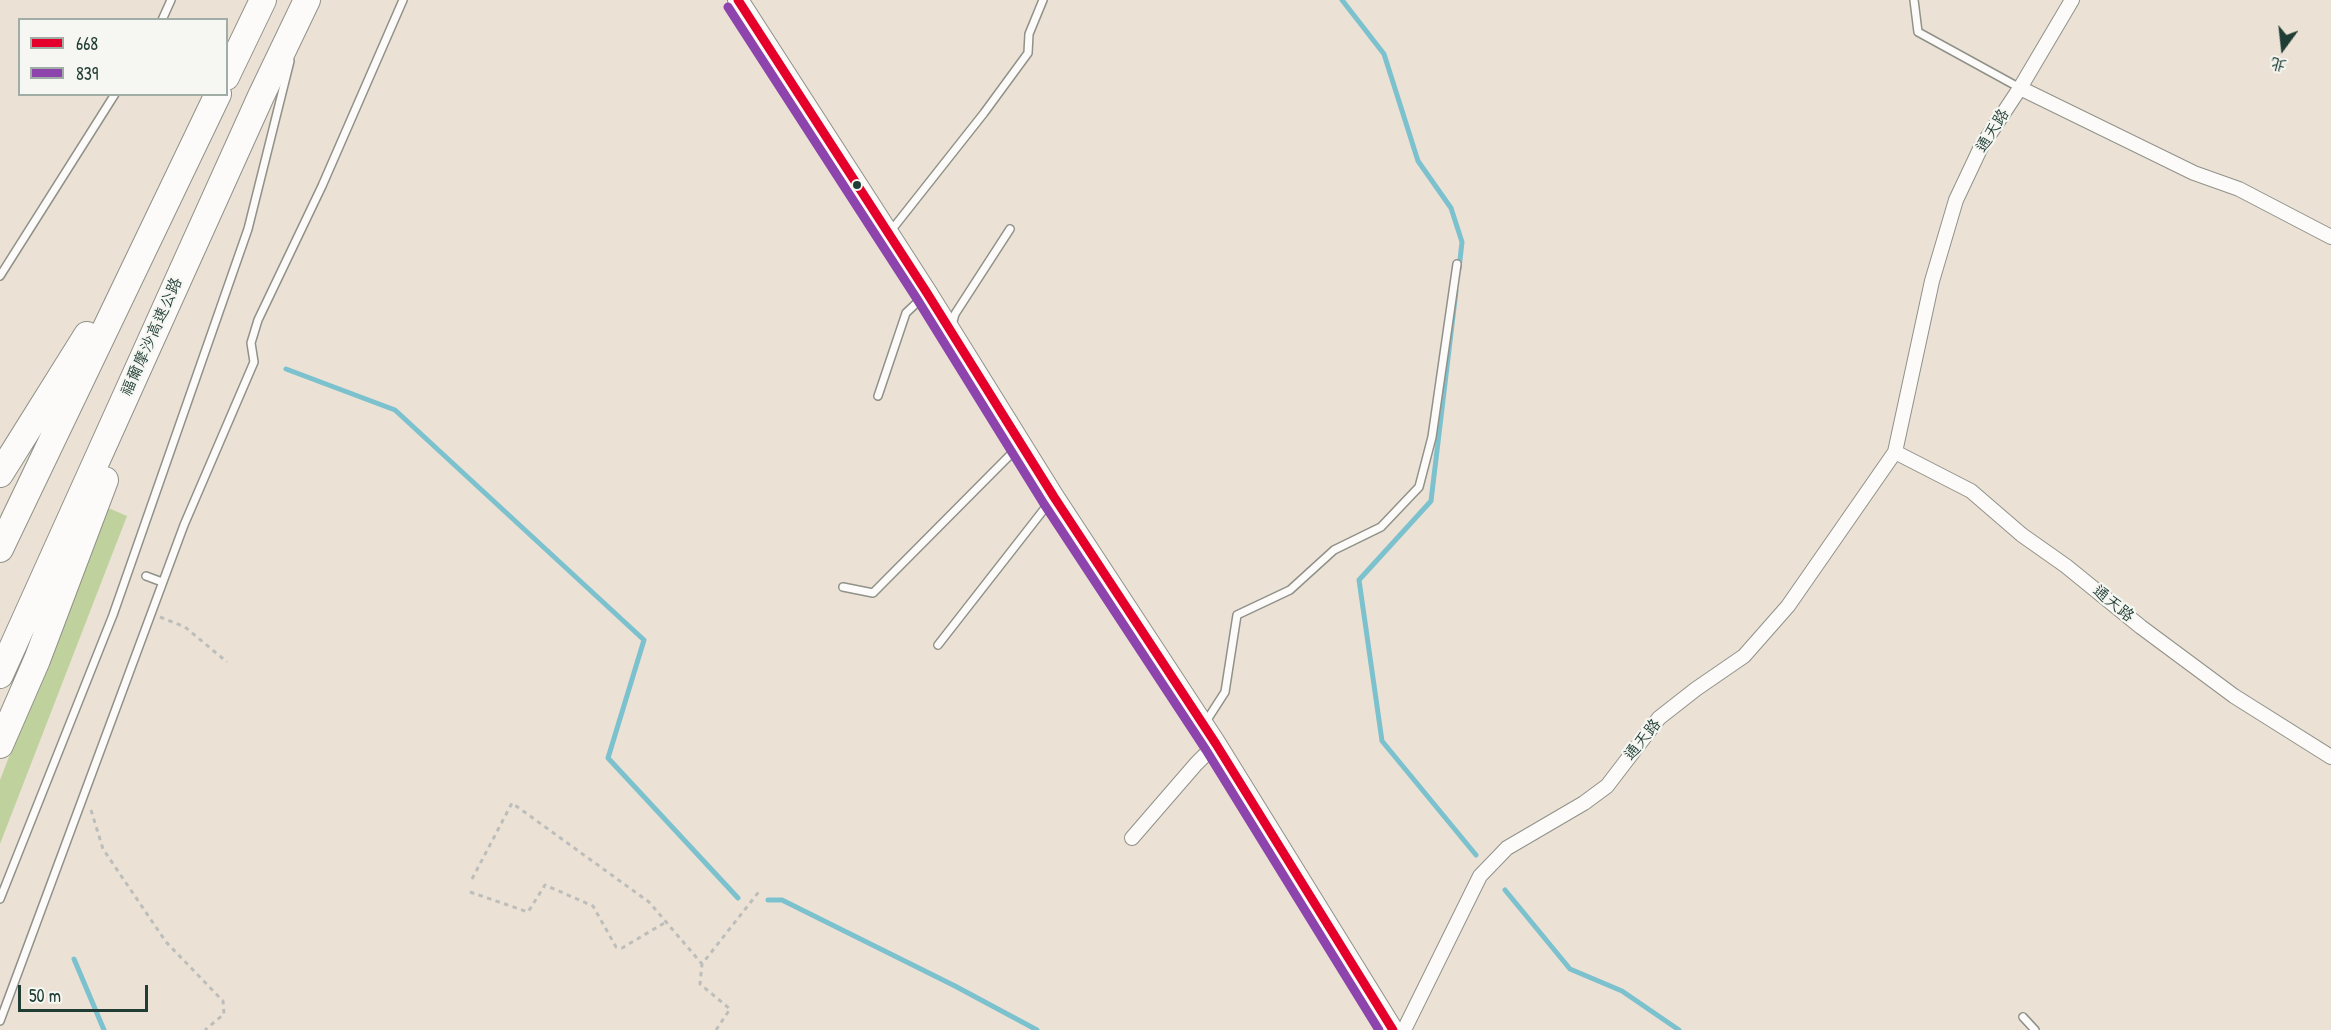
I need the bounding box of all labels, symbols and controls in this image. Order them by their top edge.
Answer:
legend [18,18,228,96]
north arrow [2253,18,2313,78]
text: 668 [76,31,98,56]
text: 北 [2268,53,2289,78]
text: 839 [76,61,98,86]
street label: 通天路 [1972,106,2014,156]
unlabelled marker [851,179,863,191]
street label: 福爾摩沙高速公路 [117,275,187,399]
street label: 通天路 [2088,581,2138,627]
street label: 通天路 [1620,715,1666,765]
scale bar [21,973,152,1011]
text: 50 m [29,983,61,1008]

